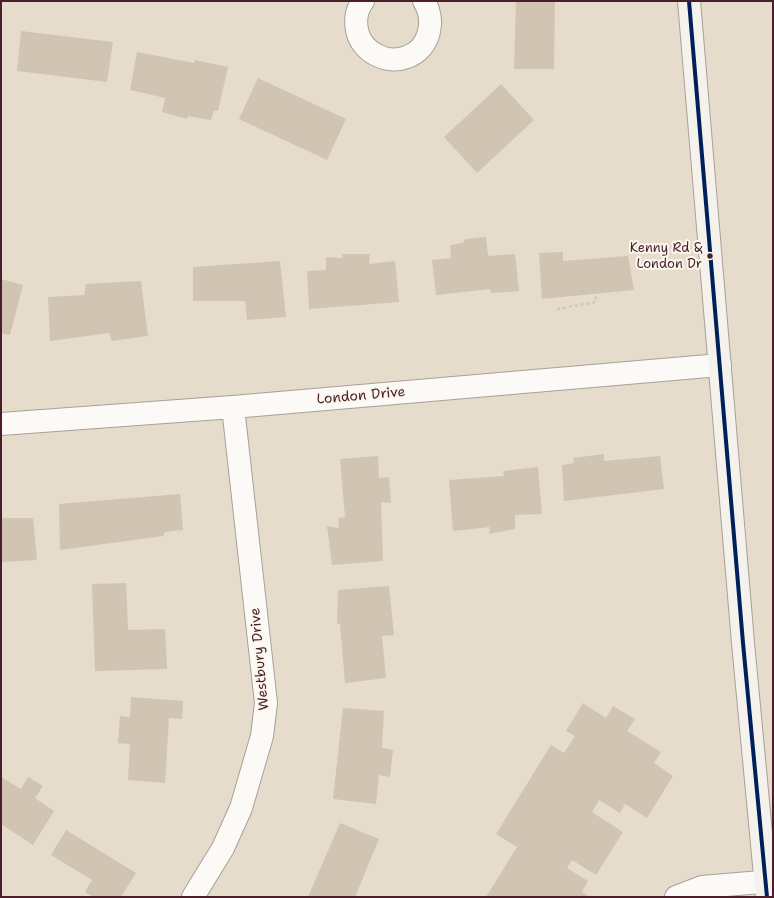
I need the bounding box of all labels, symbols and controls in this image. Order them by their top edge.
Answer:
place label: Kenny Rd & London Dr [630,241,702,272]
marker: Kenny Rd & London Dr [705,251,715,261]
street label: London Drive [316,384,406,408]
street label: Westbury Drive [247,607,273,711]

